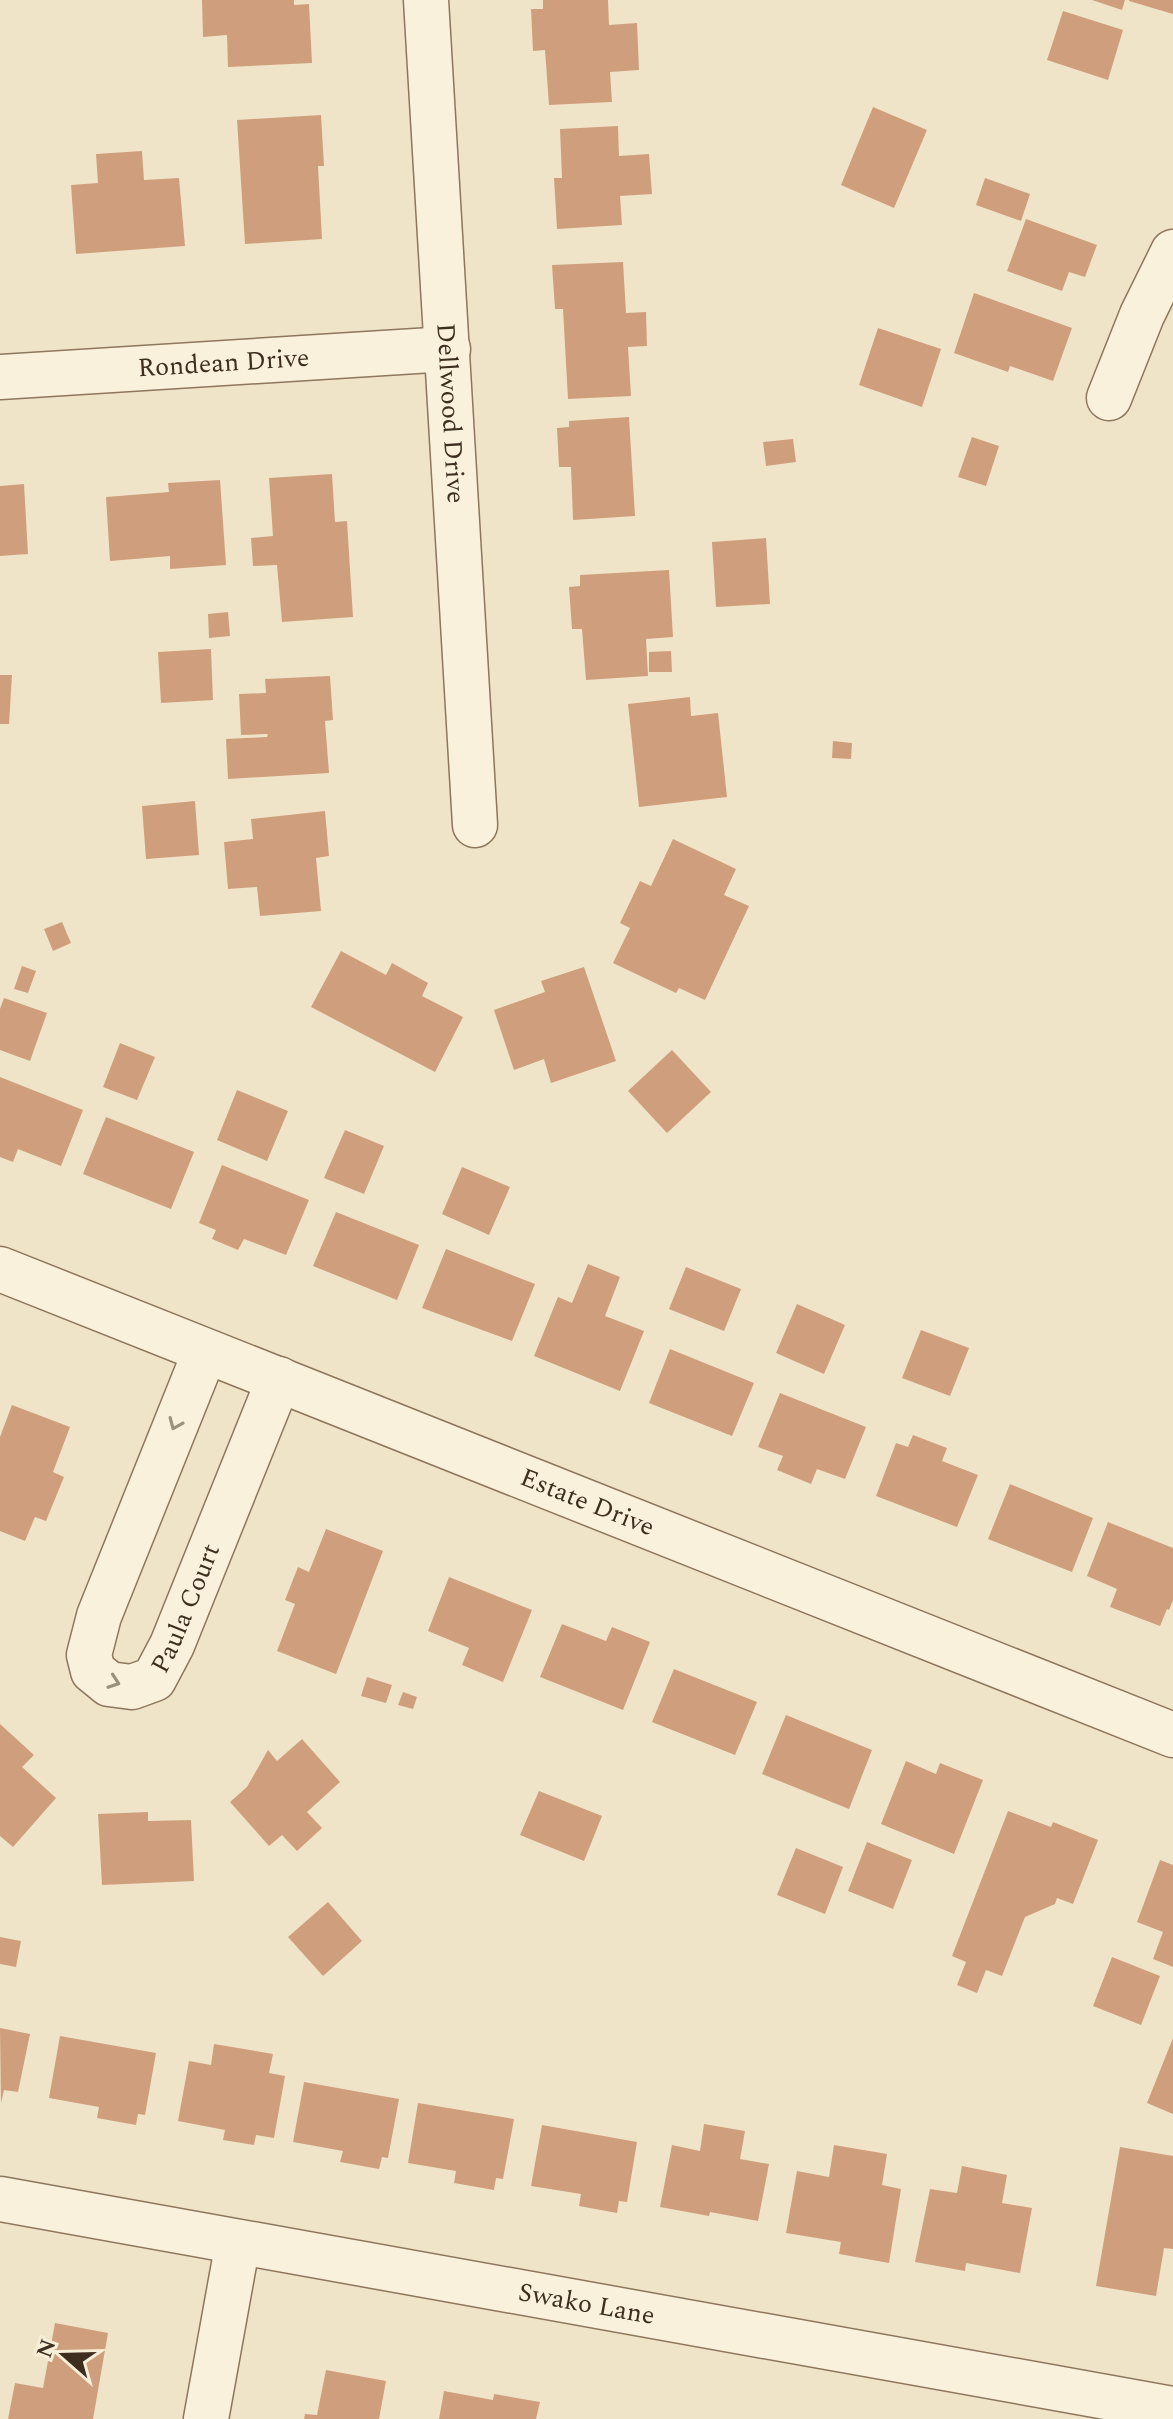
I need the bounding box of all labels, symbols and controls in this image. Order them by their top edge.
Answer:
street label: Dellwood Drive [425,322,476,505]
street label: Rondean Drive [137,338,310,388]
one-way arrow [169,1416,185,1430]
street label: Estate Drive [514,1458,661,1547]
street label: Paula Court [140,1538,231,1681]
one-way arrow [106,1673,120,1689]
street label: Swako Lane [515,2272,658,2336]
north arrow [24,2315,104,2395]
text: N [28,2335,65,2363]

